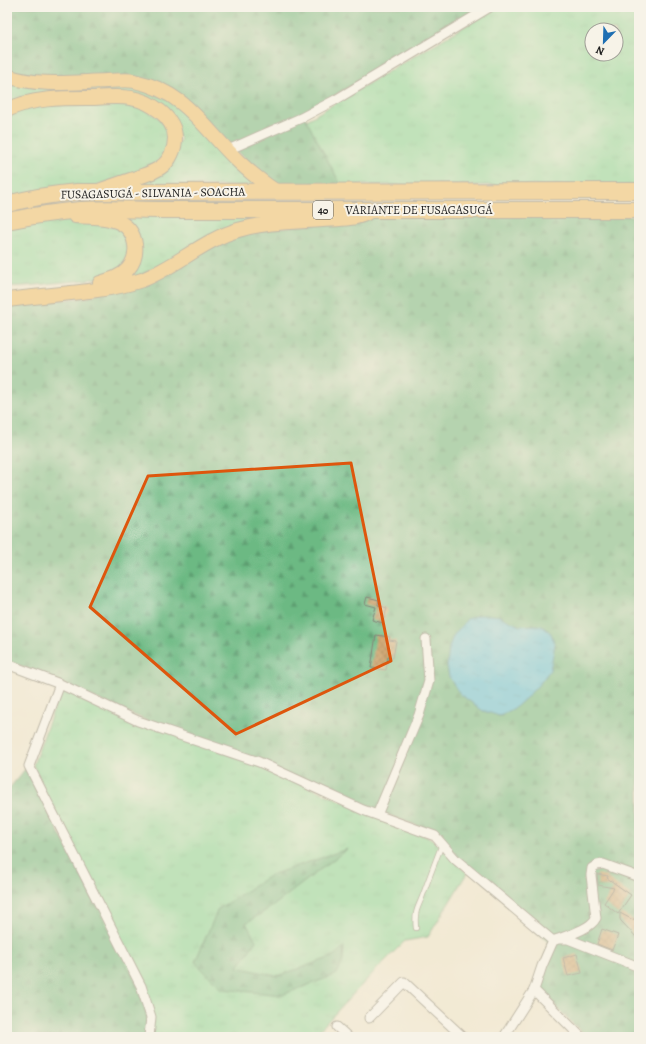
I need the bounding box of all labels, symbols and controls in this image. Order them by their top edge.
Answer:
north arrow [584,22,624,62]
text: N [594,42,607,59]
street label: FUSAGASUGÁ - SILVANIA - SOACHA [61,183,246,203]
road number: 40 [313,201,333,219]
street label: VARIANTE DE FUSAGASUGÁ [345,202,493,218]

